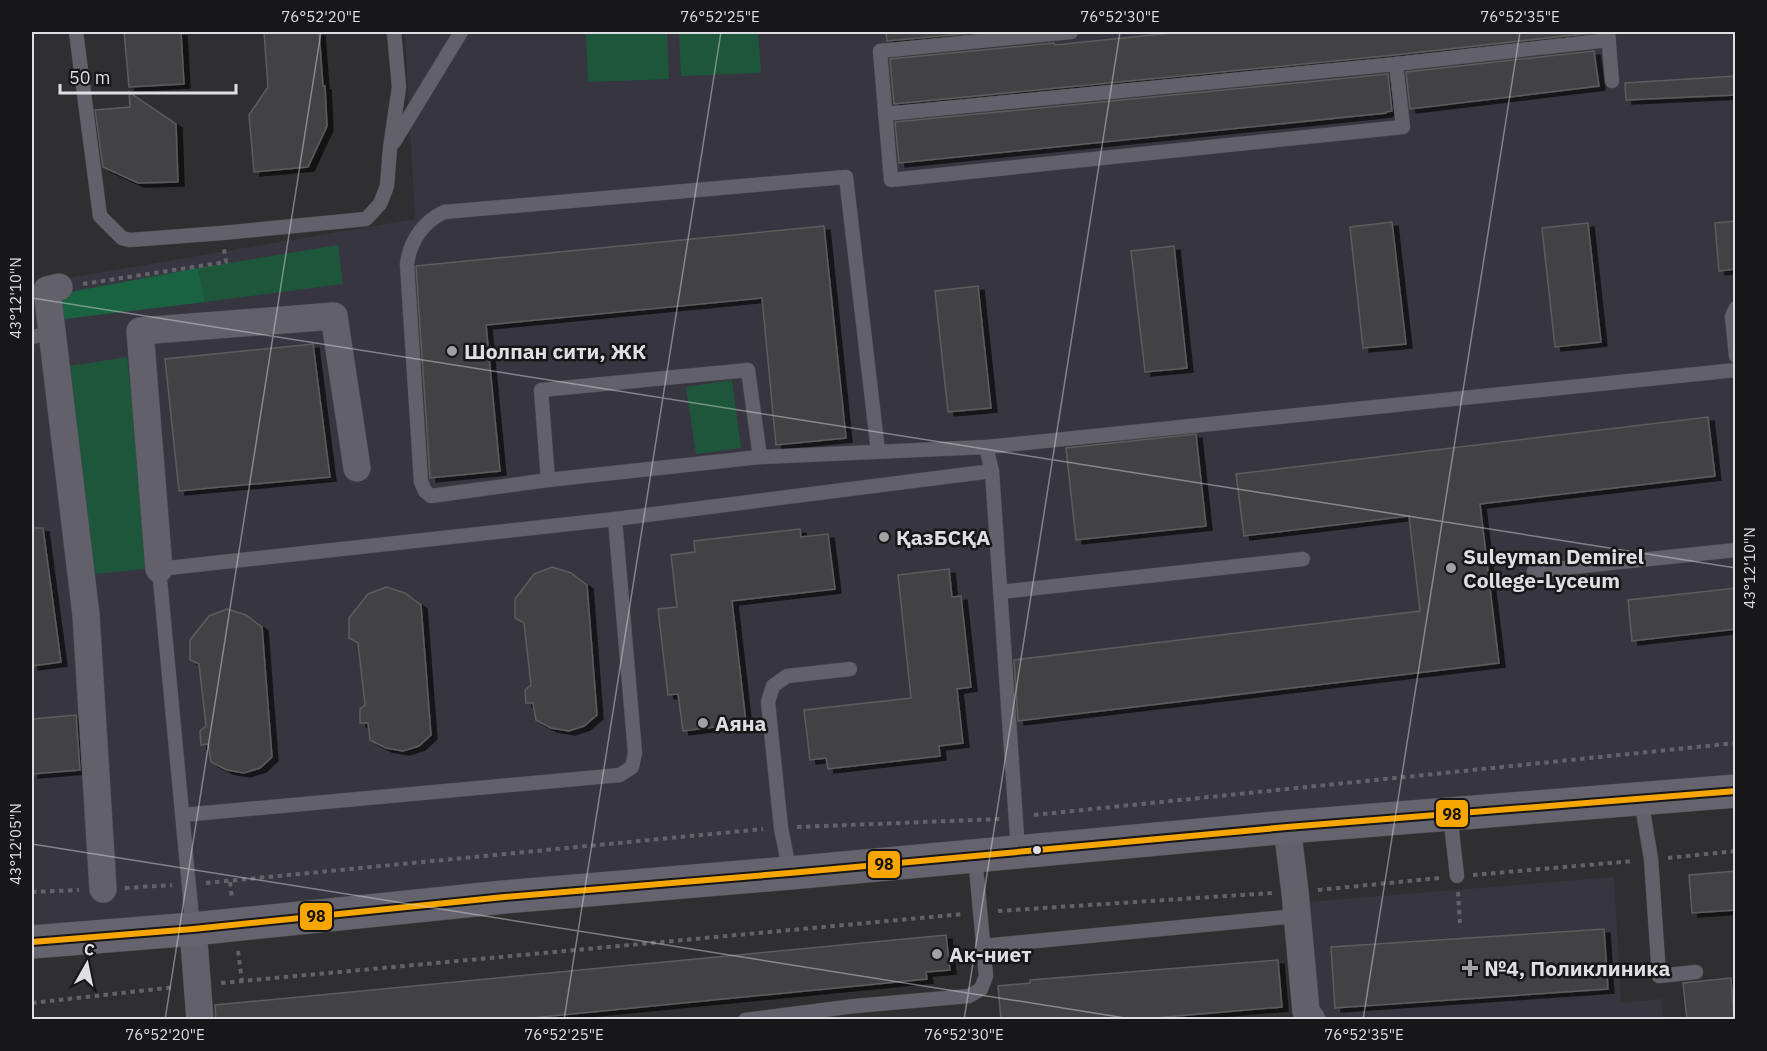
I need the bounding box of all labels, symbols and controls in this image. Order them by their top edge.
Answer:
text: 76°52'20"E [281,7,361,26]
text: 76°52'25"E [680,7,760,26]
text: 76°52'30"E [1080,7,1160,26]
text: 76°52'35"E [1480,7,1560,26]
scale bar [60,57,236,95]
text: 50 m [69,66,111,89]
text: 43°12'10"N [6,257,25,339]
place label: Шолпан сити, ЖК [464,337,646,365]
marker: Шолпан сити, ЖК [445,344,459,358]
place label: ҚазБСҚА [896,523,990,551]
text: 43°12'10"N [1740,527,1759,609]
marker: ҚазБСҚА [877,530,891,544]
place label: Suleyman Demirel College-Lyceum [1463,542,1644,594]
marker: Suleyman Demirel College-Lyceum [1444,561,1458,575]
place label: Аяна [715,709,767,737]
marker: Аяна [696,716,710,730]
line badge: 98 [1435,799,1469,828]
text: 43°12'05"N [6,803,25,885]
text: 98 [1442,804,1462,824]
unlabelled marker [1031,844,1043,856]
line badge: 98 [867,850,901,879]
text: 98 [874,854,894,874]
line badge: 98 [299,902,333,931]
text: 98 [306,906,326,926]
north arrow [57,934,117,994]
text: С [83,938,96,960]
place label: Ак-ниет [949,940,1031,968]
marker: Ак-ниет [930,947,944,961]
place label: №4, Поликлиника [1484,954,1671,982]
marker: №4, Поликлиника [1461,959,1479,977]
text: 76°52'20"E [125,1025,205,1044]
text: 76°52'25"E [524,1025,604,1044]
text: 76°52'30"E [924,1025,1004,1044]
text: 76°52'35"E [1324,1025,1404,1044]

